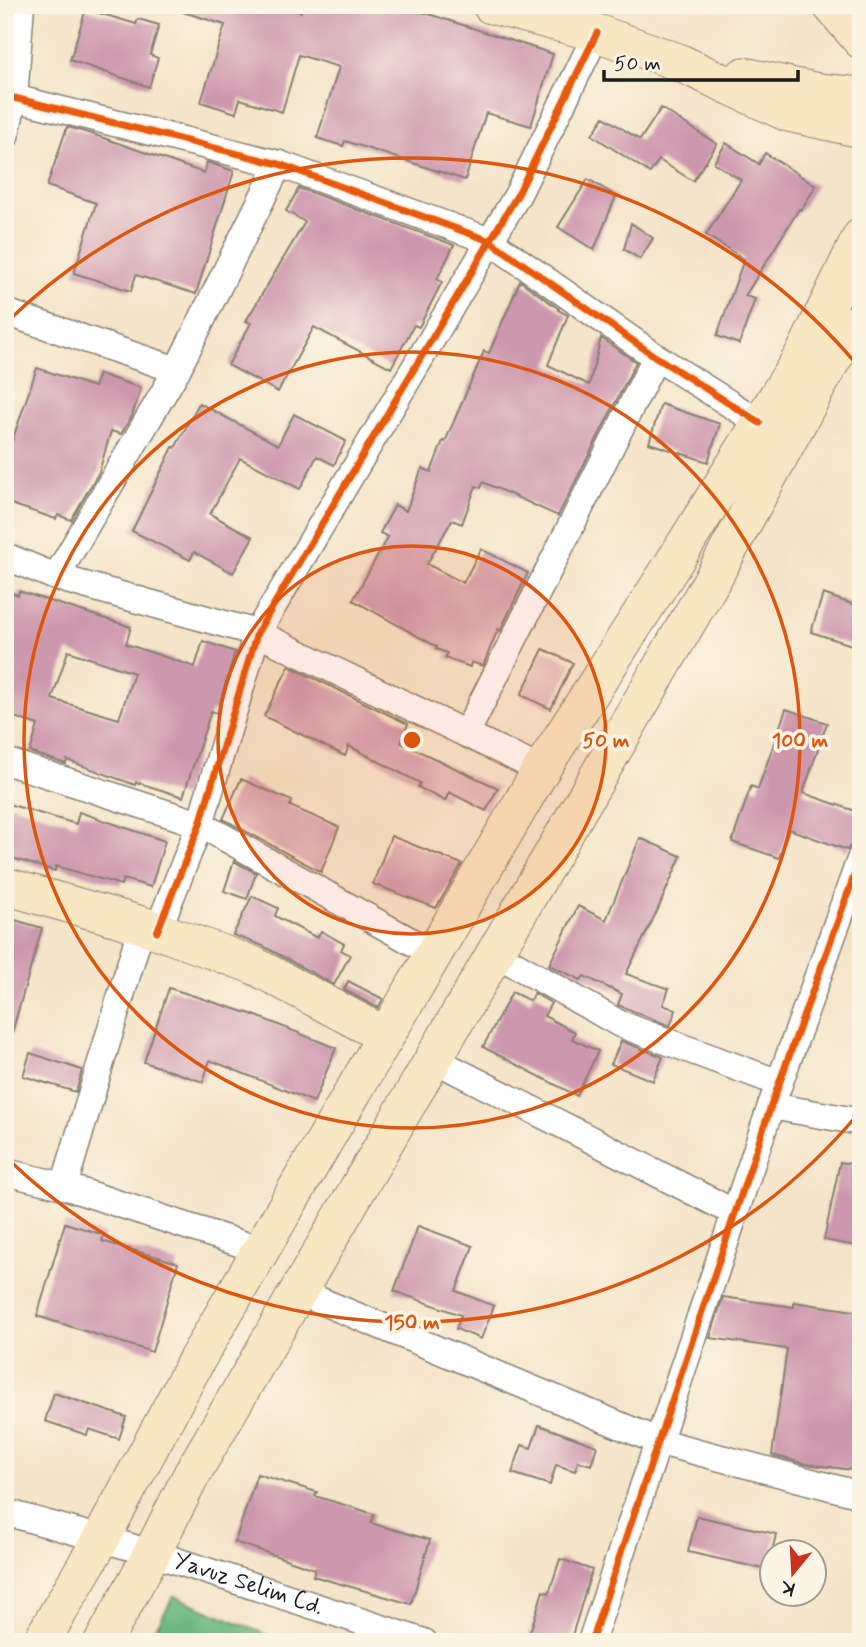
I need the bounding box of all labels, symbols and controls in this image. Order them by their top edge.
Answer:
scale bar [604,38,798,82]
text: 50 m [614,50,661,78]
text: 50 m [583,727,630,755]
text: 100 m [772,727,828,755]
centre of rings [400,728,424,752]
text: 150 m [384,1309,440,1337]
north arrow [758,1538,828,1608]
street label: Yavuz Selim Cd. [170,1546,327,1623]
text: K [777,1574,798,1602]

